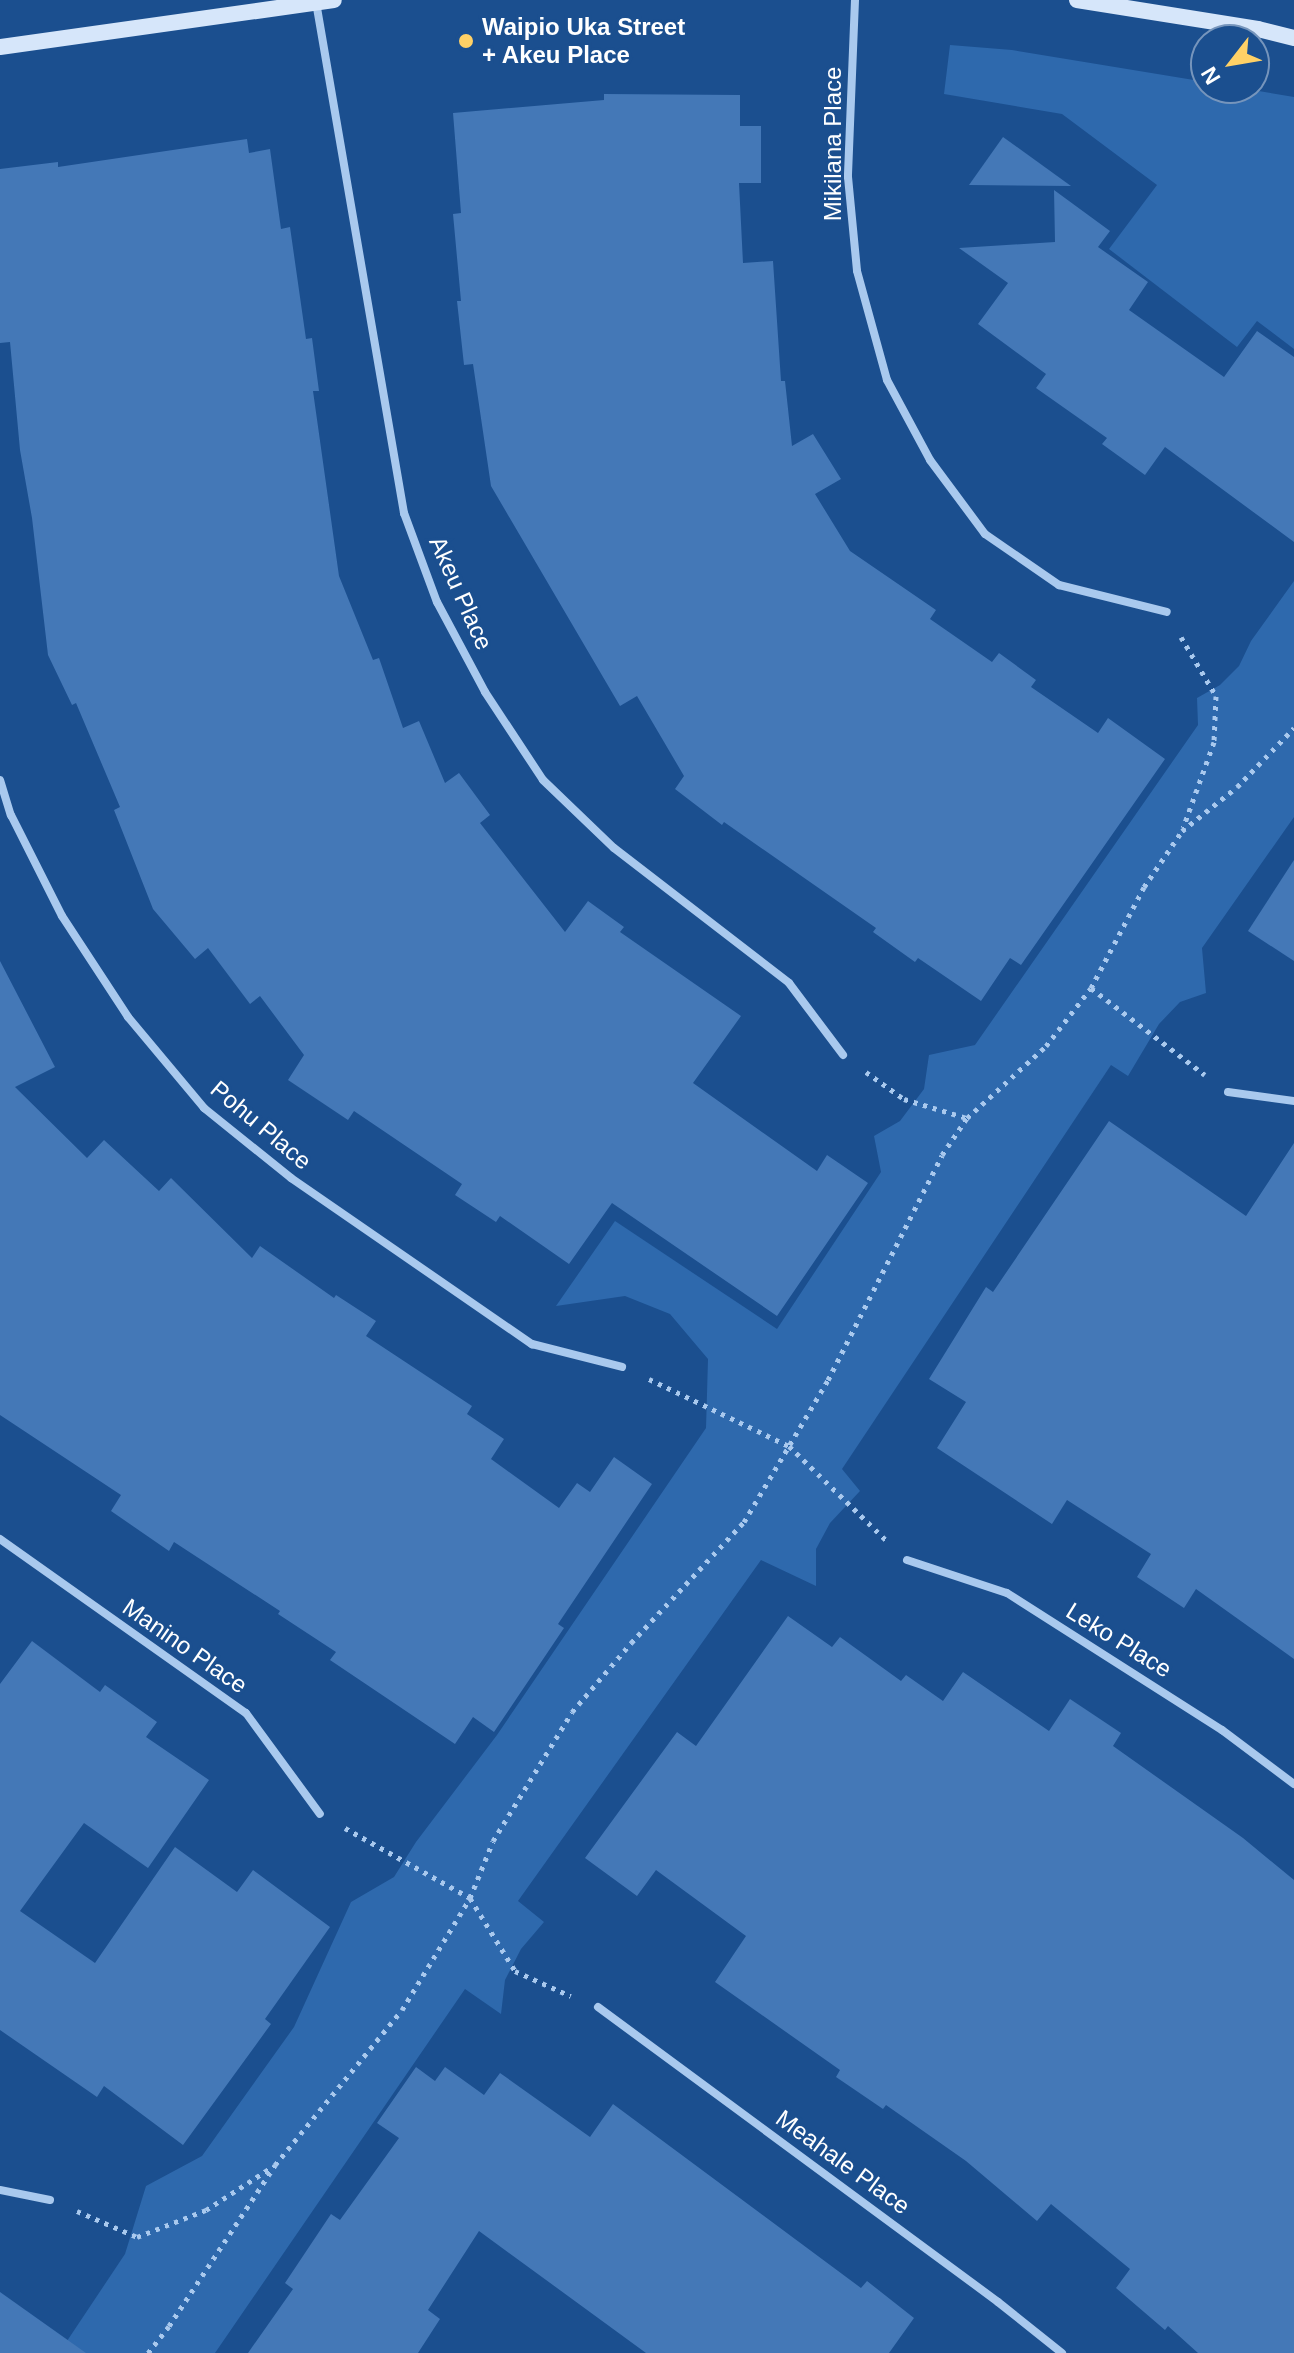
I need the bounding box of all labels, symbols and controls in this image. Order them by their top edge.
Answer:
place label: Waipio Uka Street + Akeu Place [482,13,685,69]
north arrow [1190,24,1270,104]
marker: Waipio Uka Street + Akeu Place [457,32,475,50]
text: N [1196,62,1226,89]
street label: Mikilana Place [819,67,847,221]
street label: Akeu Place [423,532,499,654]
street label: Pohu Place [205,1075,317,1175]
street label: Manino Place [117,1593,253,1699]
street label: Leko Place [1061,1596,1177,1684]
street label: Meahale Place [770,2104,916,2220]

